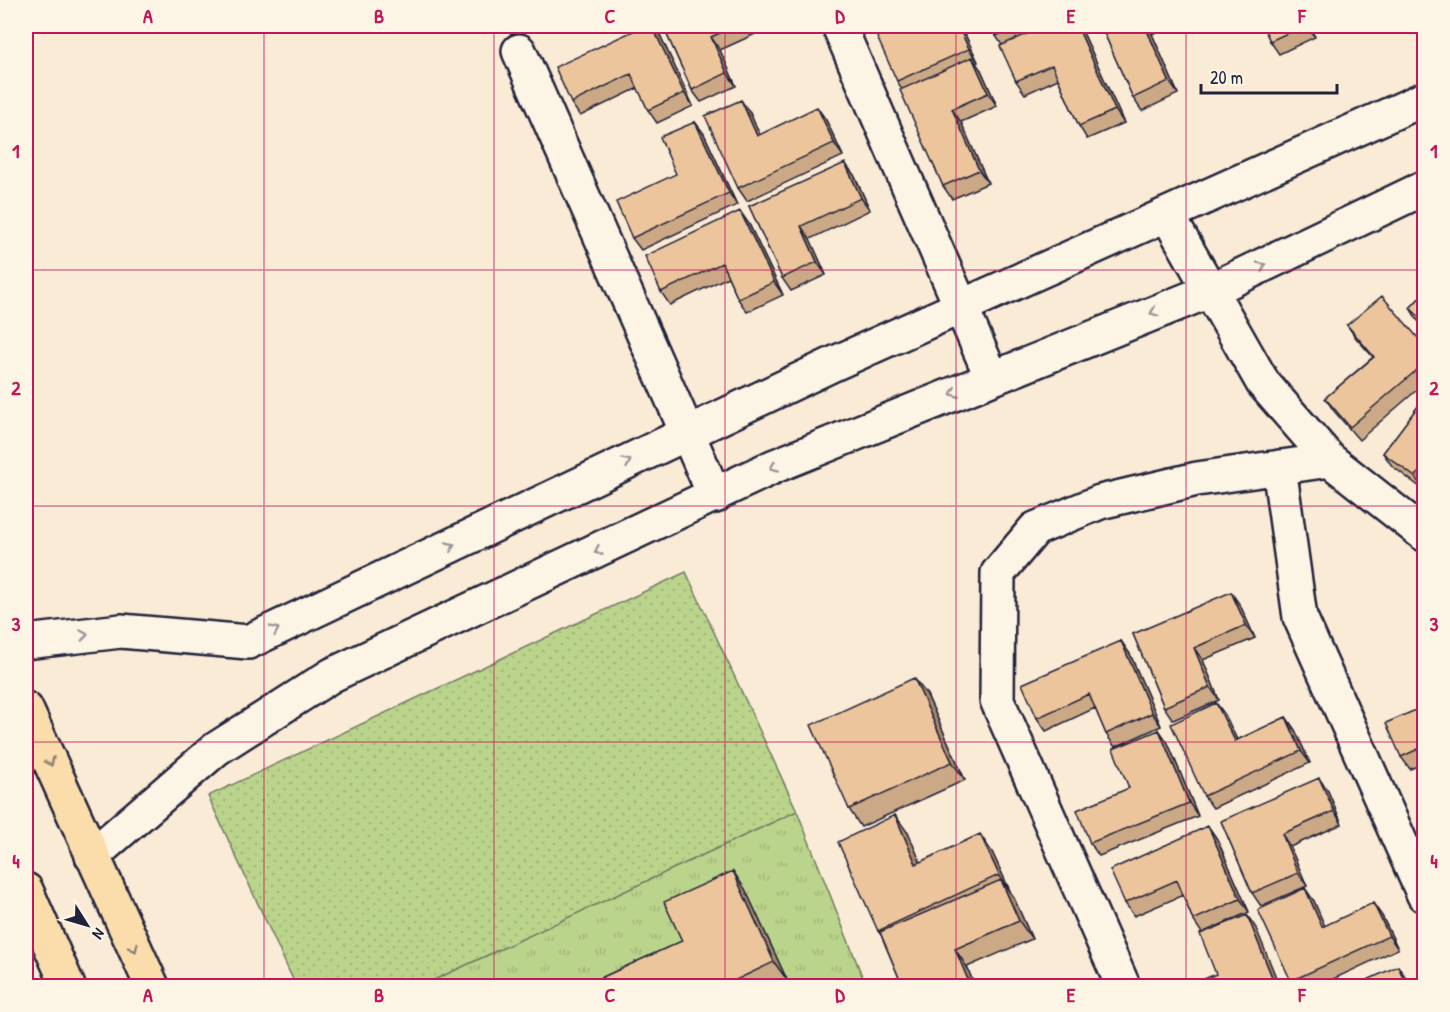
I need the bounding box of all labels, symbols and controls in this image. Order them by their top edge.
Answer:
text: A [143,2,153,29]
text: B [374,2,384,29]
text: C [605,2,616,29]
text: D [835,2,845,29]
text: E [1067,2,1076,29]
text: F [1297,2,1307,29]
scale bar [1201,57,1338,95]
text: 20 m [1210,65,1243,90]
text: 1 [12,137,20,164]
text: 1 [1430,137,1438,164]
one-way arrow [1255,261,1266,273]
one-way arrow [1150,305,1160,318]
text: 2 [11,374,21,401]
text: 2 [1429,374,1439,401]
one-way arrow [949,386,960,398]
one-way arrow [621,458,632,470]
one-way arrow [769,460,780,472]
one-way arrow [445,541,456,553]
one-way arrow [593,543,604,555]
text: 3 [12,610,21,637]
text: 3 [1430,610,1439,637]
one-way arrow [268,625,279,637]
one-way arrow [79,630,88,642]
one-way arrow [42,756,54,767]
text: 4 [12,847,20,874]
text: 4 [1430,847,1438,874]
north arrow [57,895,117,955]
text: N [87,924,110,944]
one-way arrow [127,941,139,952]
text: A [143,981,153,1008]
text: B [374,981,384,1008]
text: C [605,981,616,1008]
text: D [835,981,845,1008]
text: E [1067,981,1076,1008]
text: F [1297,981,1307,1008]

